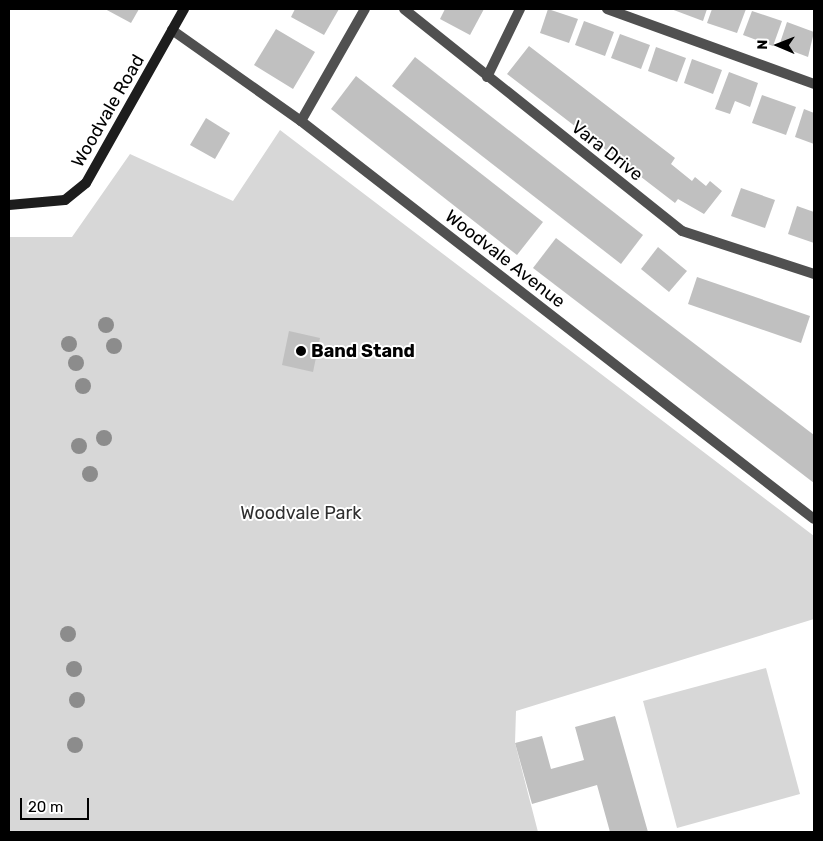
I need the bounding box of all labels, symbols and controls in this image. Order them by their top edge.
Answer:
north arrow [753,20,803,70]
text: N [754,40,771,50]
street label: Woodvale Road [67,51,149,171]
street label: Vara Drive [567,116,647,186]
street label: Woodvale Avenue [440,205,570,313]
place label: Band Stand [311,340,415,362]
marker: Band Stand [295,345,307,357]
park label: Woodvale Park [240,502,362,524]
scale bar [22,788,91,820]
text: 20 m [28,798,63,816]

